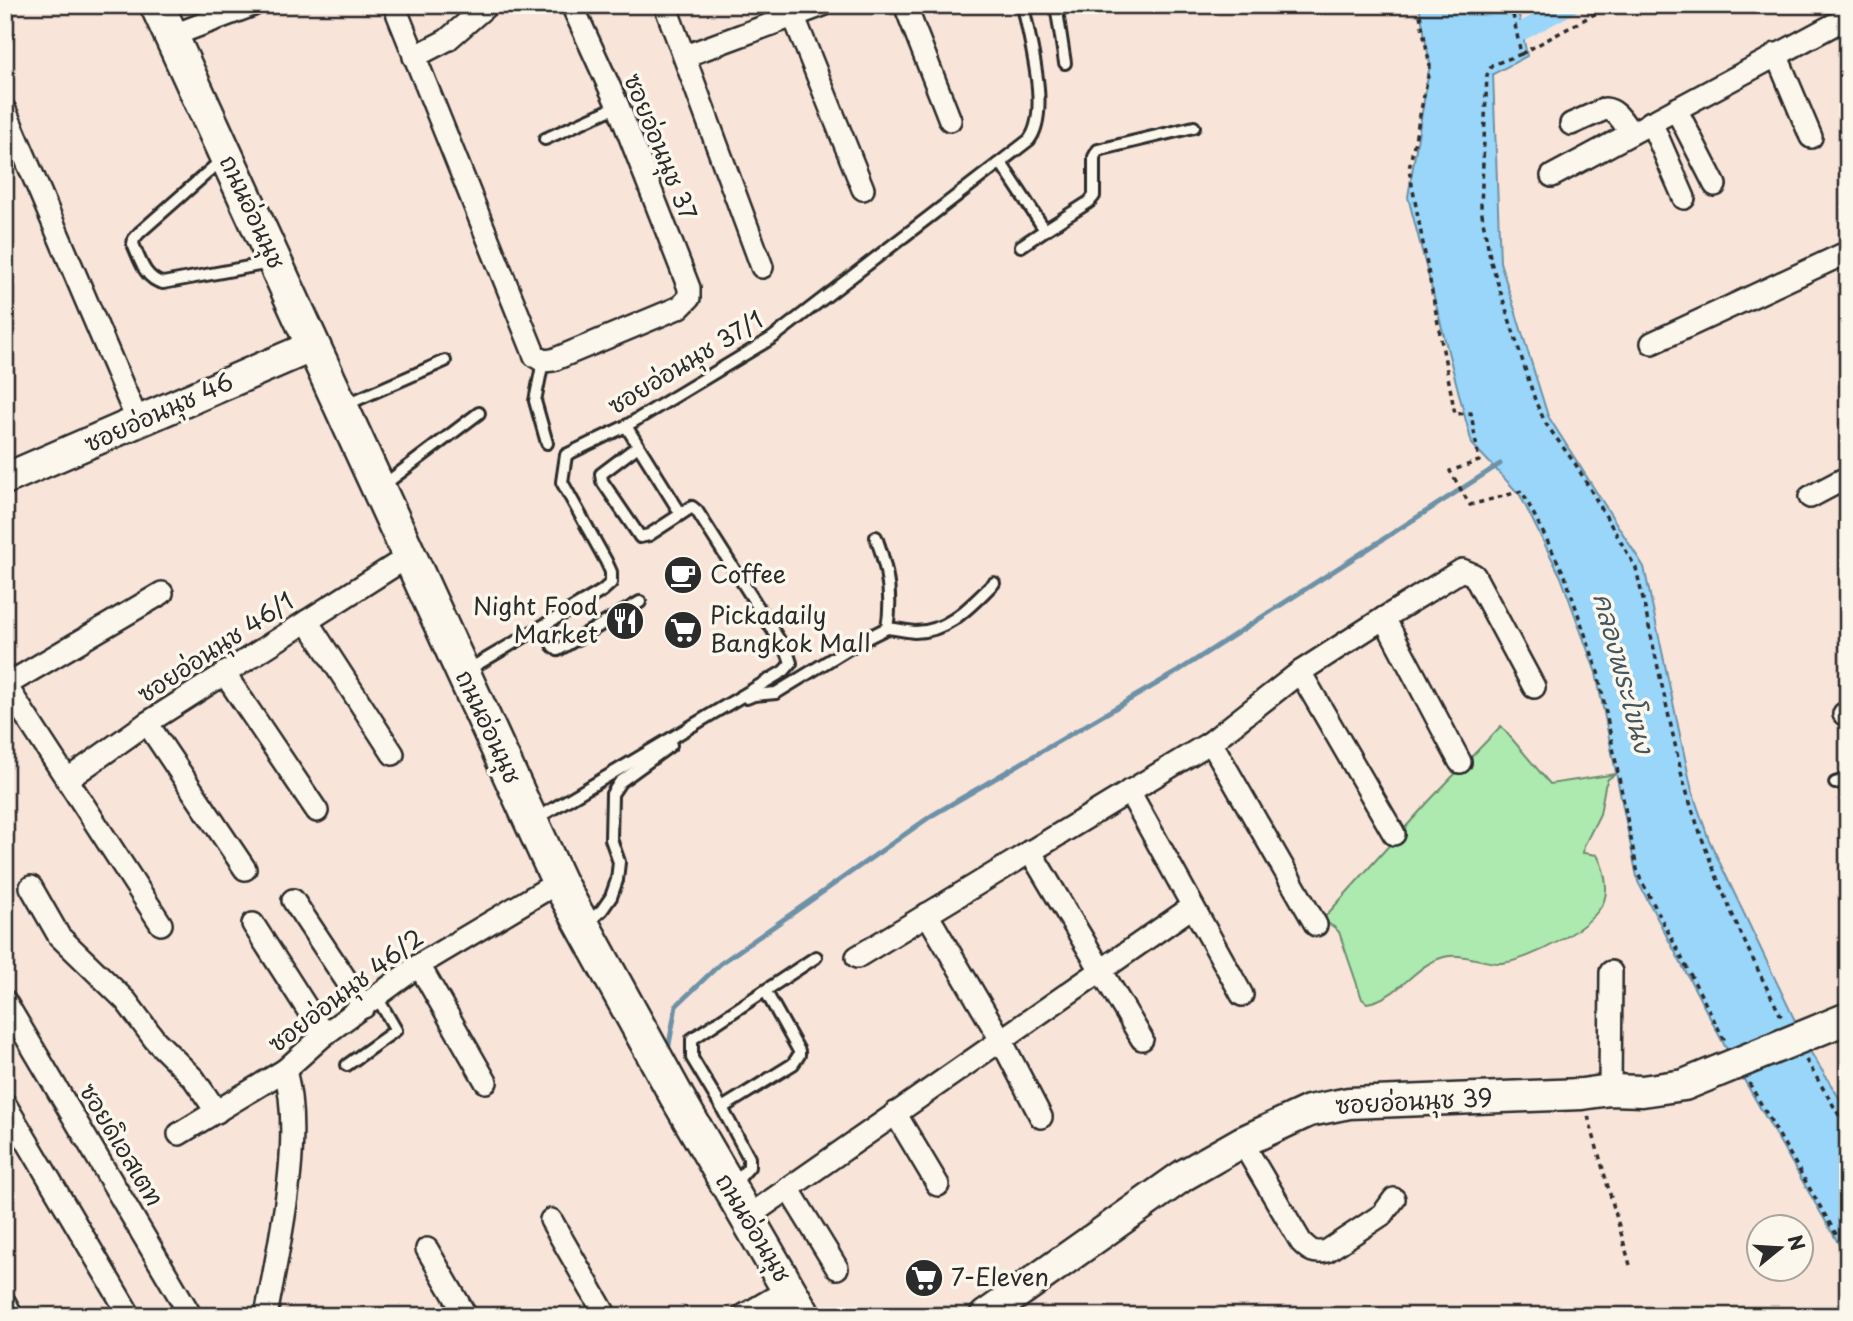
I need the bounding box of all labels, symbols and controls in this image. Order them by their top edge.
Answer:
street label: ซอยอ่อนนุช 37 [614,68,708,226]
street label: ถนนอ่อนนุช [210,148,296,275]
street label: ซอยอ่อนนุช 37/1 [600,301,771,424]
street label: ซอยอ่อนนุช 46 [78,362,239,462]
cafe icon: Coffee [662,554,704,596]
place label: Coffee [710,555,786,591]
street label: ซอยอ่อนนุช 46/1 [129,582,301,712]
place label: Night Food Market [473,587,598,651]
water label: คลองพระโขนง [1584,588,1665,760]
place label: Pickadaily Bangkok Mall [710,596,870,660]
restaurant icon: Night Food Market [604,600,646,642]
supermarket icon: Pickadaily Bangkok Mall [662,609,704,651]
street label: ถนนอ่อนนุช [446,663,532,790]
street label: ซอยอ่อนนุช 46/2 [260,919,431,1061]
street label: ซอยดิเอสเตท [72,1076,174,1212]
street label: ซอยอ่อนนุช 39 [1334,1078,1494,1124]
street label: ถนนอ่อนนุช [706,1166,802,1289]
north arrow [1744,1212,1814,1282]
text: N [1781,1231,1813,1254]
supermarket icon: 7-Eleven [903,1257,945,1299]
place label: 7-Eleven [951,1258,1049,1294]

